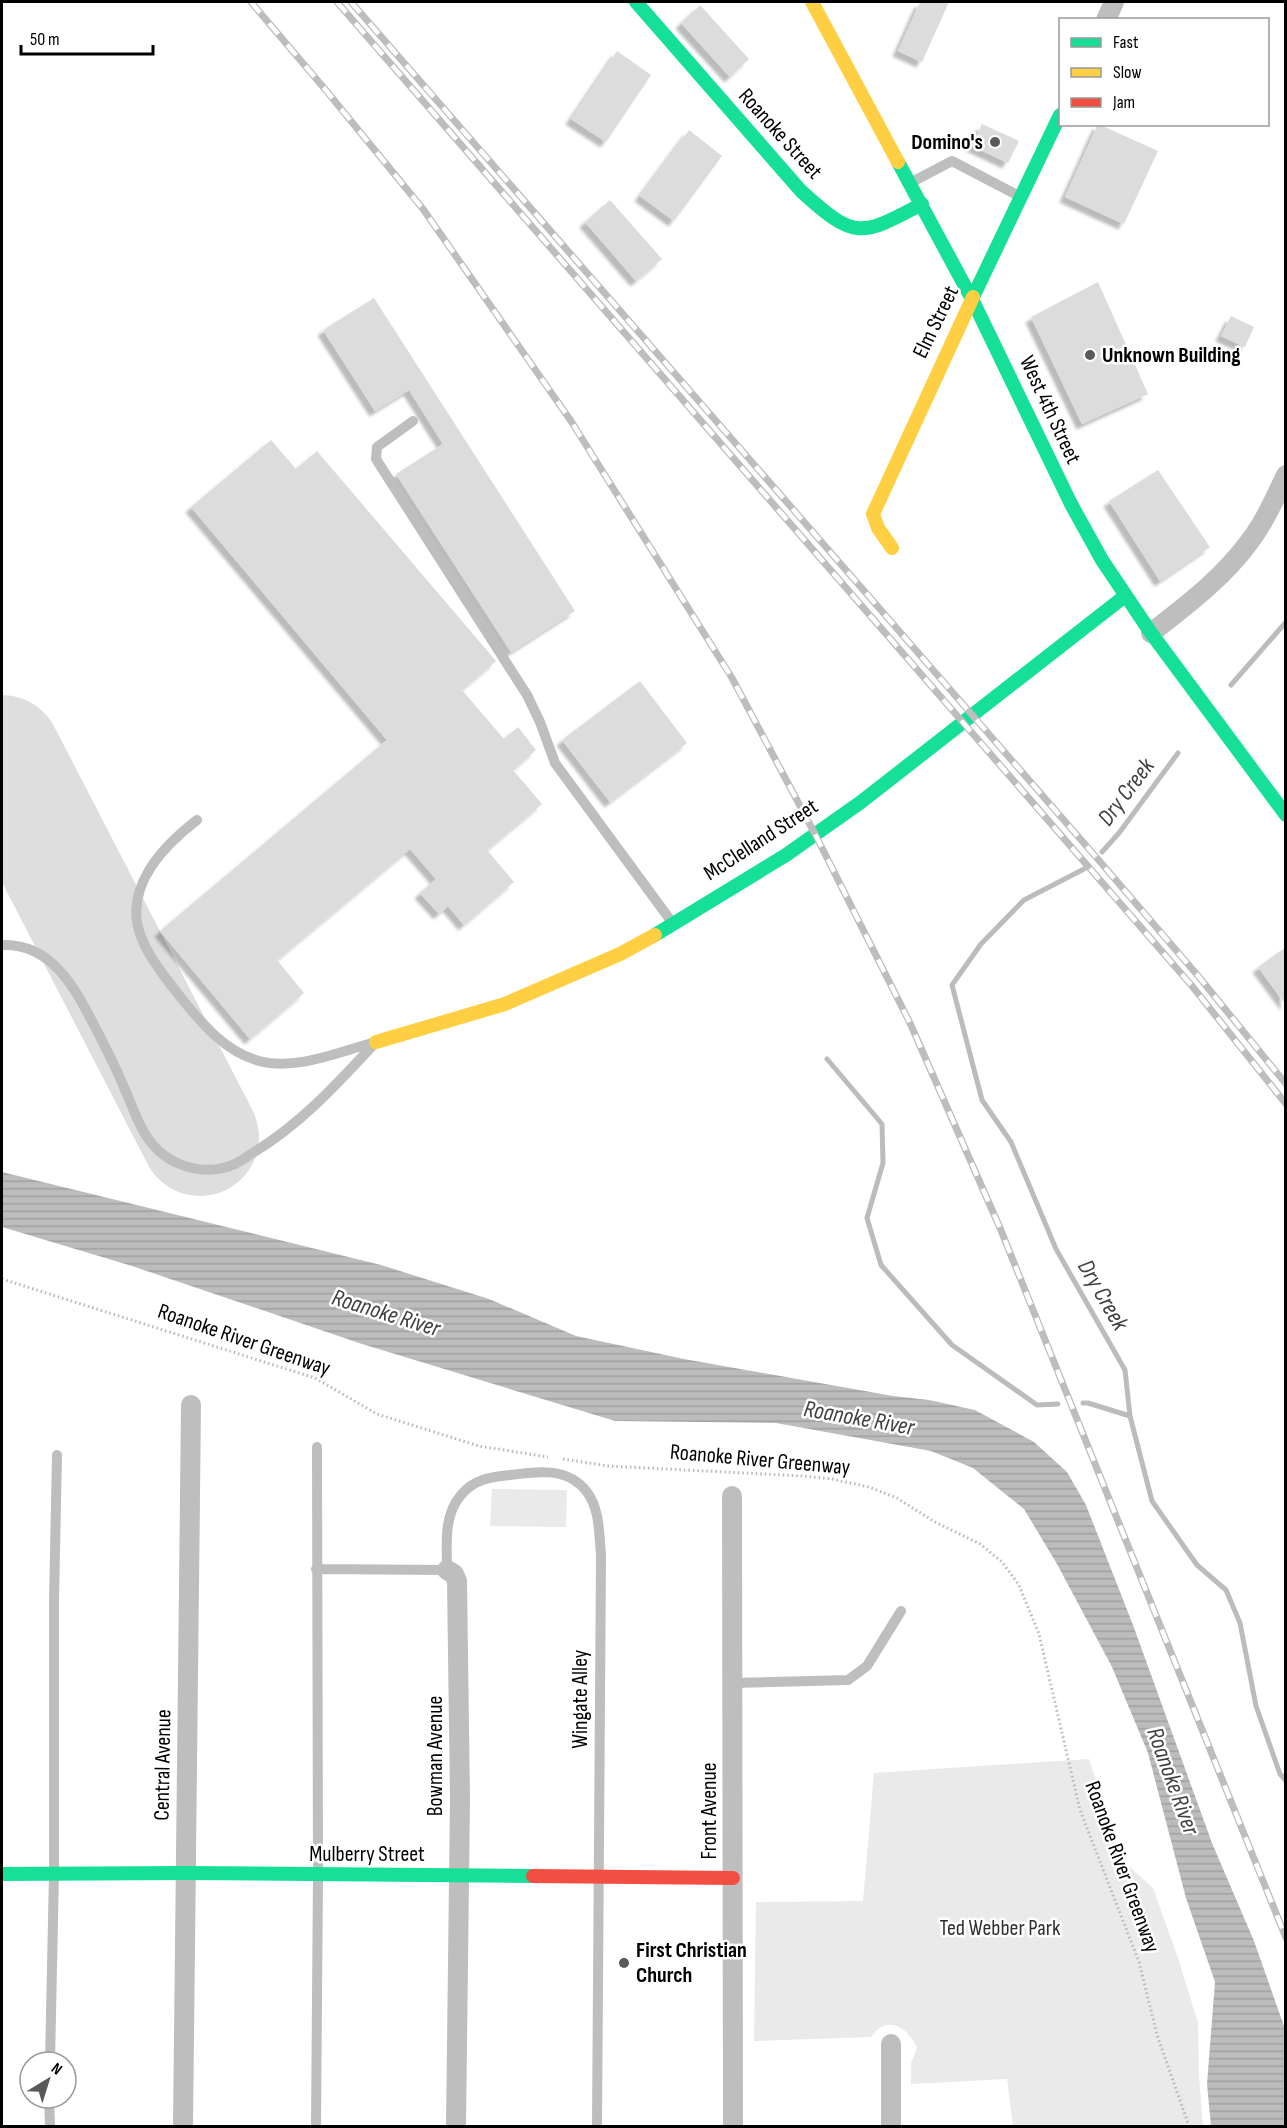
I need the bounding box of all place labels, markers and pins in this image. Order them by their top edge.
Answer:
place label: Domino's [911,129,983,156]
marker: Domino's [988,135,1002,149]
place label: Unknown Building [1102,342,1240,369]
marker: Unknown Building [1083,348,1097,362]
place label: First Christian Church [636,1937,747,1989]
marker: First Christian Church [617,1956,631,1970]

